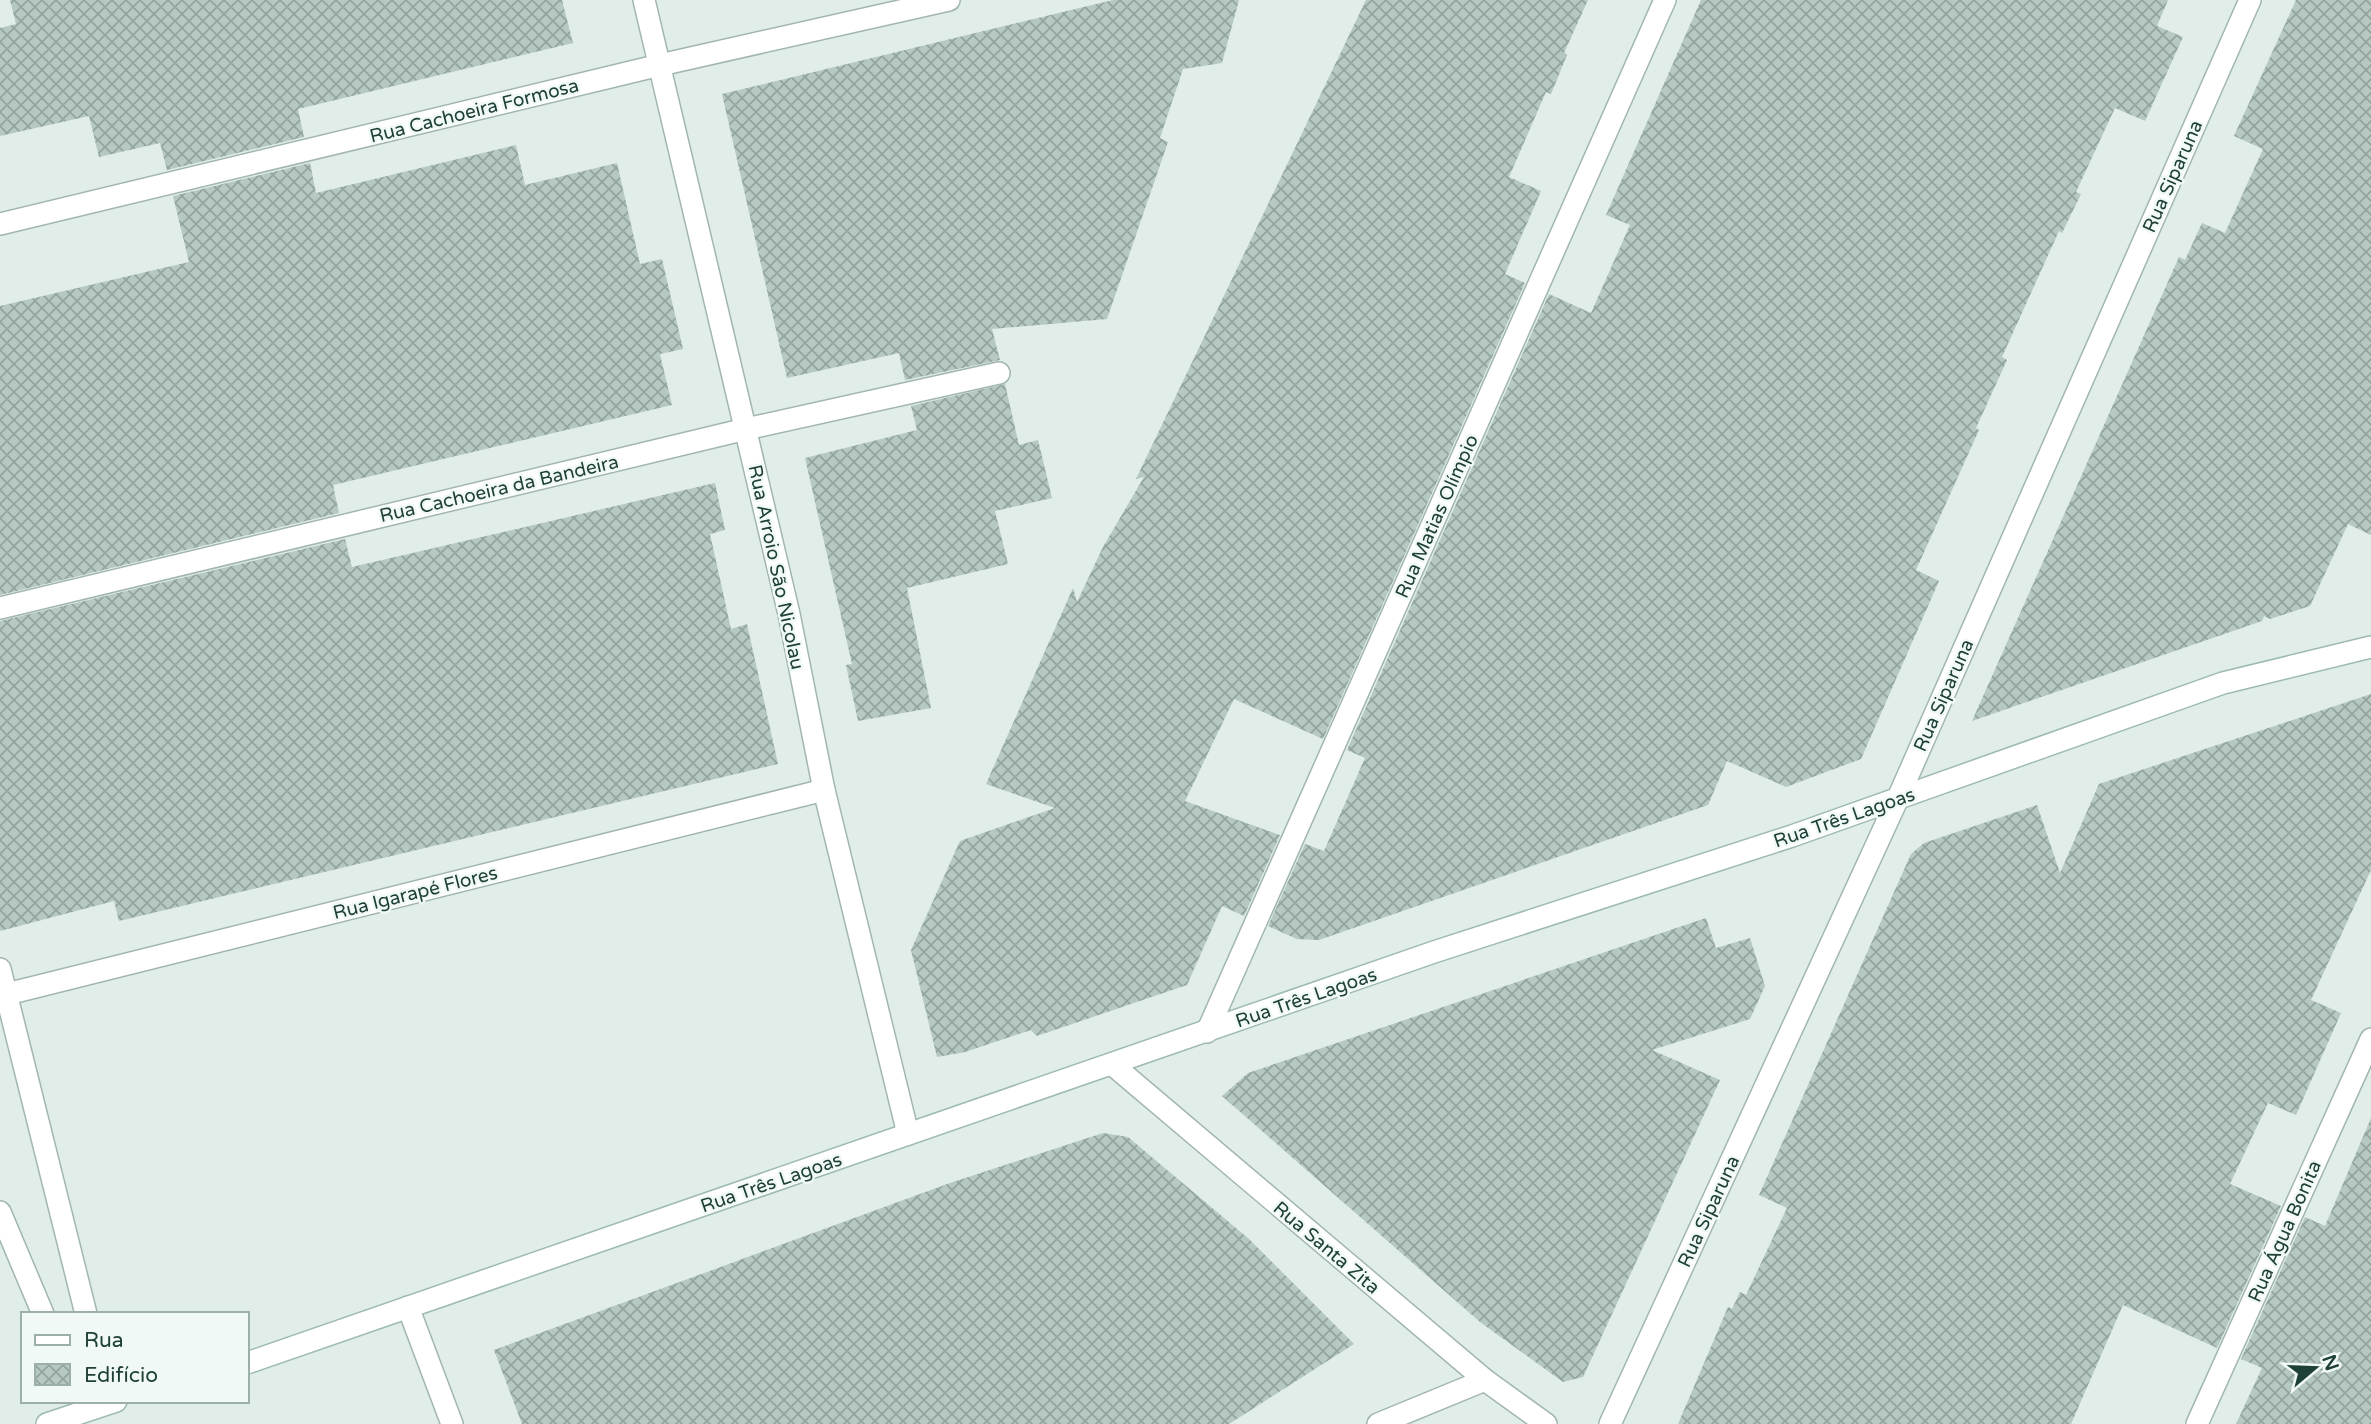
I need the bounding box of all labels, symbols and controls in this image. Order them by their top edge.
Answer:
street label: Rua Cachoeira Formosa [367,74,581,148]
street label: Rua Siparuna [2138,117,2208,236]
street label: Rua Matias Olímpio [1391,431,1483,602]
street label: Rua Cachoeira da Bandeira [378,451,621,527]
street label: Rua Arroio São Nicolau [744,463,809,672]
street label: Rua Siparuna [1909,636,1979,755]
street label: Rua Três Lagoas [1771,783,1918,852]
street label: Rua Igarapé Flores [331,862,500,924]
street label: Rua Três Lagoas [1233,963,1380,1032]
street label: Rua Três Lagoas [698,1148,845,1217]
street label: Rua Siparuna [1673,1152,1744,1271]
street label: Rua Água Bonita [2243,1157,2326,1306]
street label: Rua Santa Zita [1269,1197,1384,1299]
legend [21,1312,248,1403]
text: Rua [84,1328,124,1353]
north arrow [2280,1333,2350,1403]
text: N [2317,1352,2343,1374]
text: Edifício [84,1363,158,1388]

